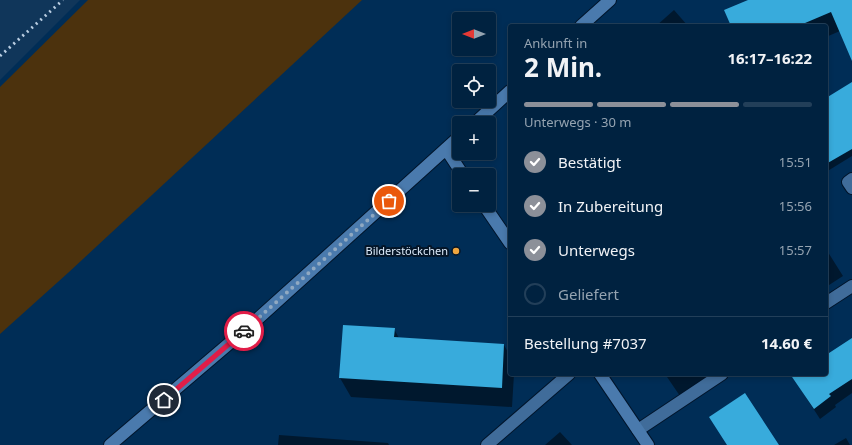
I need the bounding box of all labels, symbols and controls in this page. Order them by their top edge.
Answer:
north arrow [452,12,496,56]
map controls [452,12,496,212]
text: Ankunft in [524,34,587,52]
text: 16:17–16:22 [727,48,812,68]
text: 2 Min. [524,49,602,85]
button: locate [452,64,496,108]
text: Unterwegs · 30 m [524,113,631,131]
button: + [452,116,496,160]
icon: check [524,151,546,173]
text: Bestätigt [558,152,621,172]
text: 15:51 [779,153,812,171]
button: − [452,168,496,212]
pin [372,184,406,218]
icon: bag [378,190,400,212]
icon: check [524,195,546,217]
text: In Zubereitung [558,196,663,216]
text: 15:56 [779,197,812,215]
icon: check [524,239,546,261]
text: Unterwegs [558,240,635,260]
text: 15:57 [779,241,812,259]
place label: Bilderstöckchen [366,243,448,258]
marker: Bilderstöckchen [451,246,461,256]
text: Geliefert [558,284,619,304]
courier [224,311,264,351]
icon: car [233,320,255,342]
text: Bestellung #7037 [524,333,647,353]
text: 14.60 € [761,333,812,353]
pin [147,383,181,417]
icon: home [153,389,175,411]

